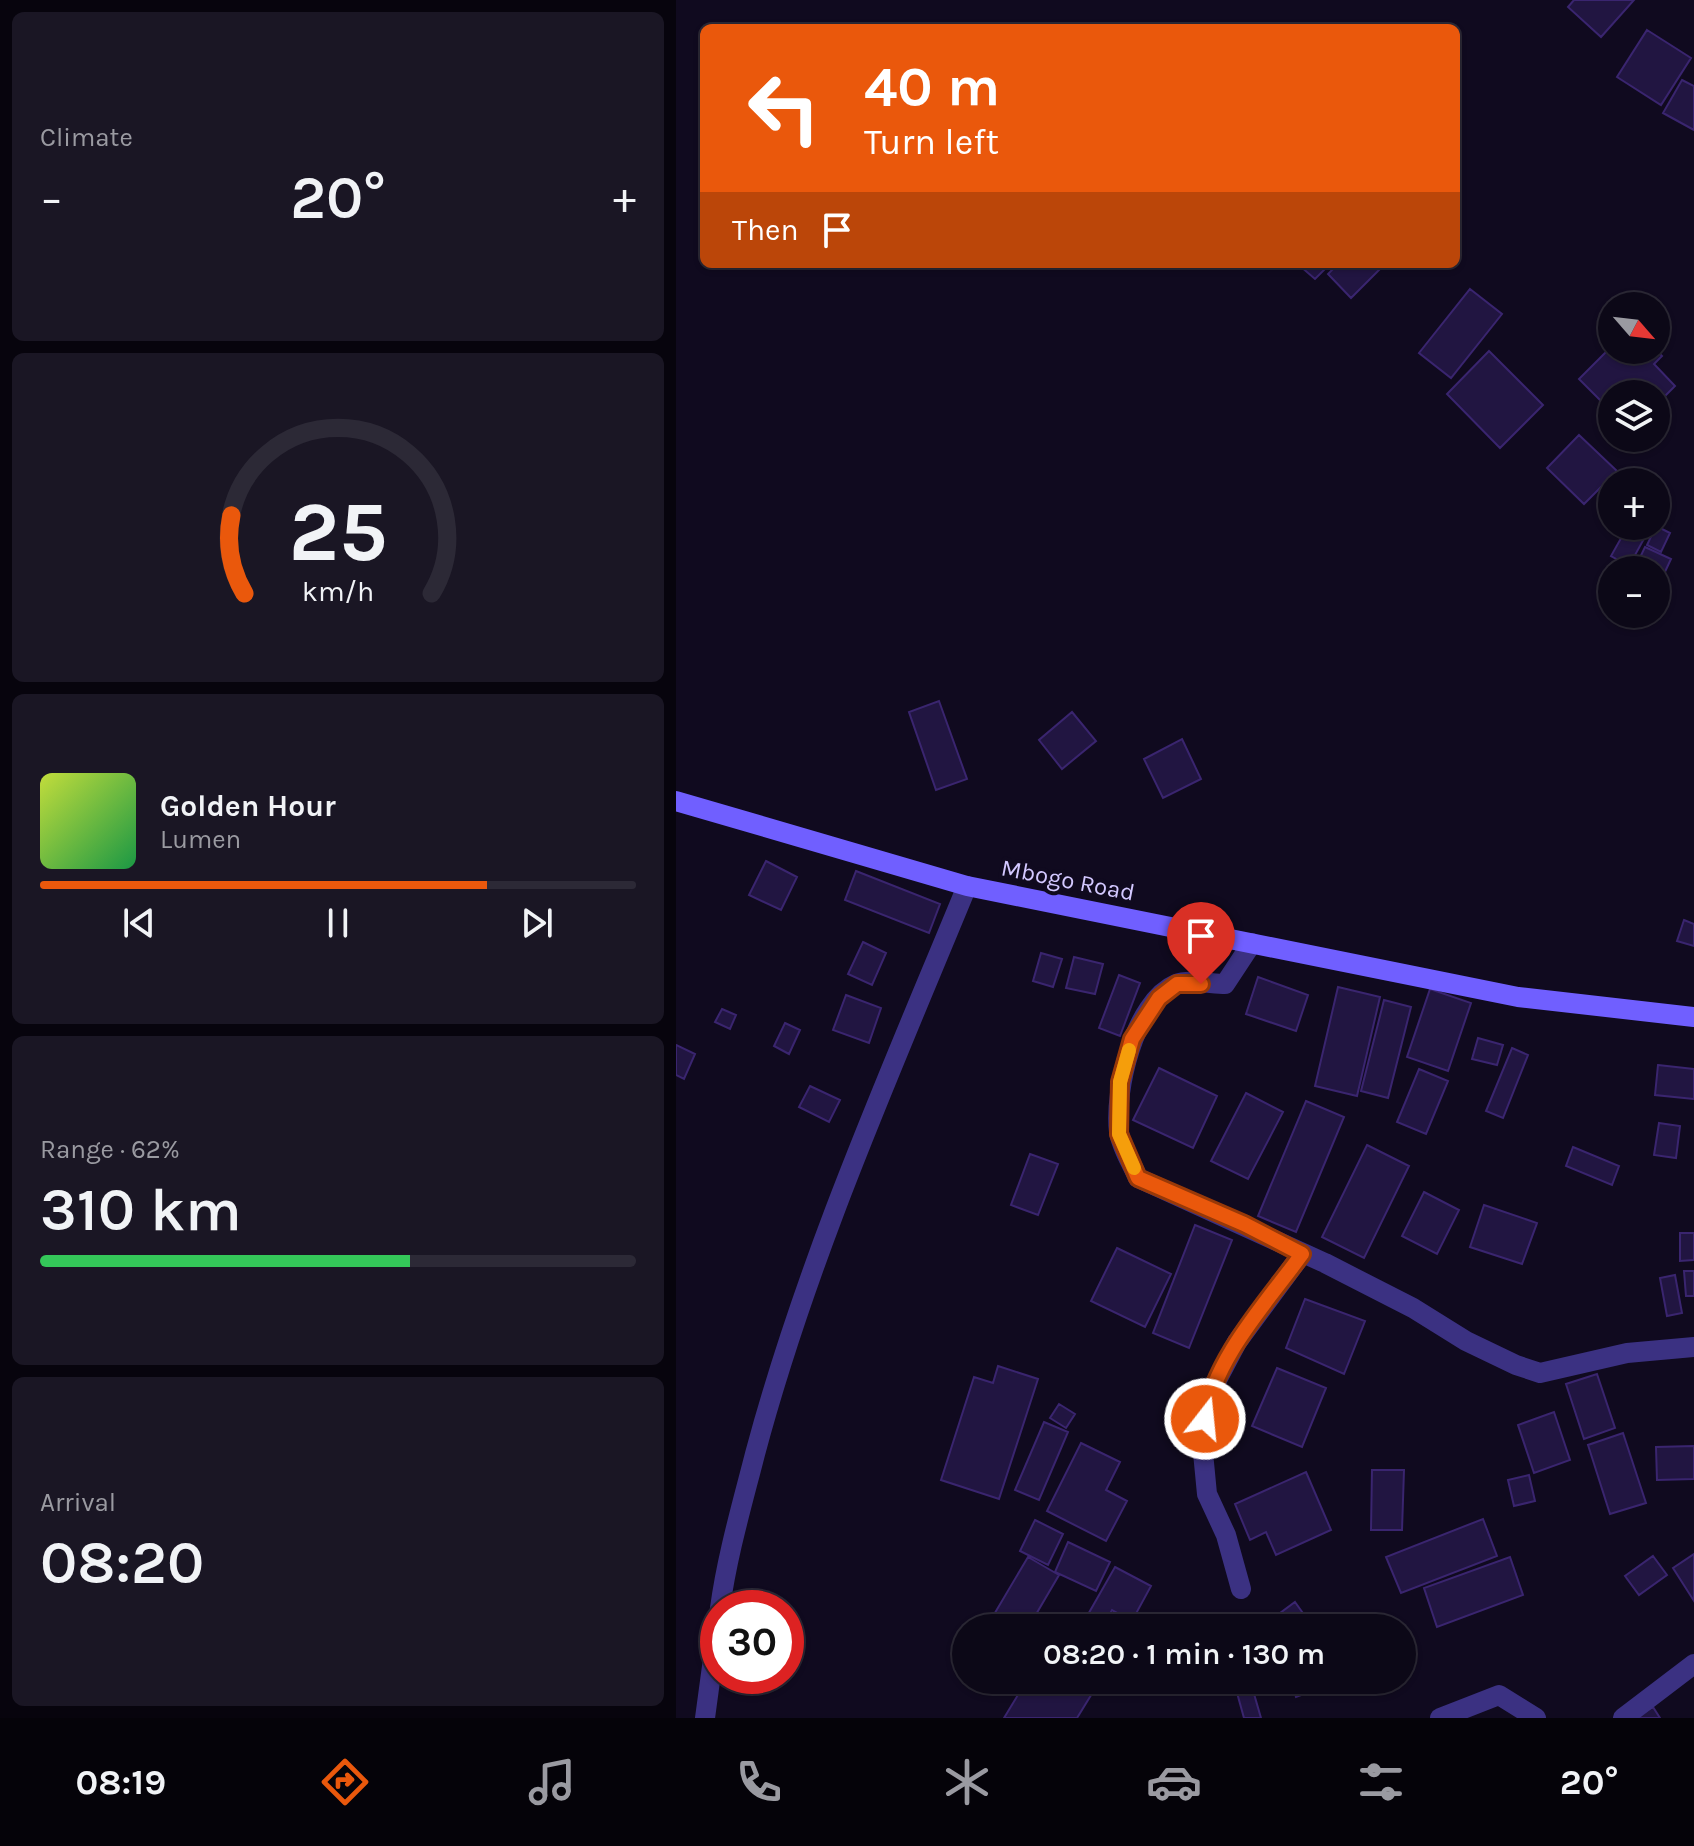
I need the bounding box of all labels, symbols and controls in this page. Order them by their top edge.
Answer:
text: 40 m [864,54,1000,119]
icon: left [732,56,836,160]
text: Turn left [864,121,999,163]
text: Climate [40,122,133,153]
text: 20° [290,163,386,233]
text: − [40,173,63,224]
text: + [613,173,636,224]
icon: arrive [815,208,859,252]
text: Then [732,212,799,248]
north arrow [1598,292,1670,364]
map controls [1598,292,1670,628]
button: layers [1598,380,1670,452]
button: + [1598,468,1670,540]
text: 25 [289,483,387,580]
button: − [1598,556,1670,628]
text: km/h [302,575,374,608]
text: Golden Hour [160,788,336,824]
text: Lumen [160,824,241,855]
street label: Mbogo Road [999,853,1137,907]
icon: previous [117,901,161,945]
icon: pause [316,901,360,945]
icon: next [515,901,559,945]
pin [1167,902,1235,984]
icon: arrive [1179,914,1223,958]
text: Range · 62% [40,1134,180,1165]
text: 310 km [40,1175,242,1245]
position arrow [1163,1377,1247,1461]
text: Arrival [40,1487,116,1518]
text: 08:20 [40,1528,204,1598]
speed limit sign: 30 [700,1590,804,1694]
text: 08:20 · 1 min · 130 m [1043,1636,1325,1672]
icon: directions [317,1754,373,1810]
icon: music [524,1754,580,1810]
icon: phone [731,1754,787,1810]
icon: climate [939,1754,995,1810]
icon: car [1146,1754,1202,1810]
icon: filters [1353,1754,1409,1810]
text: 08:19 [76,1761,166,1803]
text: 20° [1560,1761,1618,1803]

